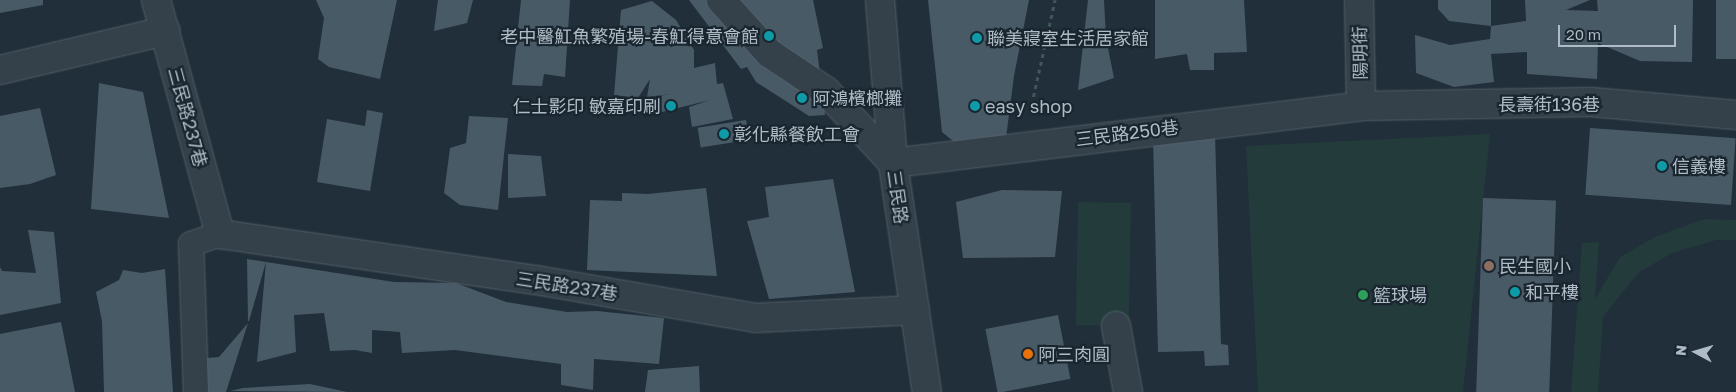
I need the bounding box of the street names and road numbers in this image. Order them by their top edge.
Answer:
street label: 陽明街 [1349,26,1371,80]
street label: 三民路237巷 [164,65,212,169]
street label: 長壽街136巷 [1498,93,1600,115]
street label: 三民路250巷 [1074,116,1180,150]
street label: 三民路 [884,169,912,225]
street label: 三民路237巷 [515,267,619,305]

